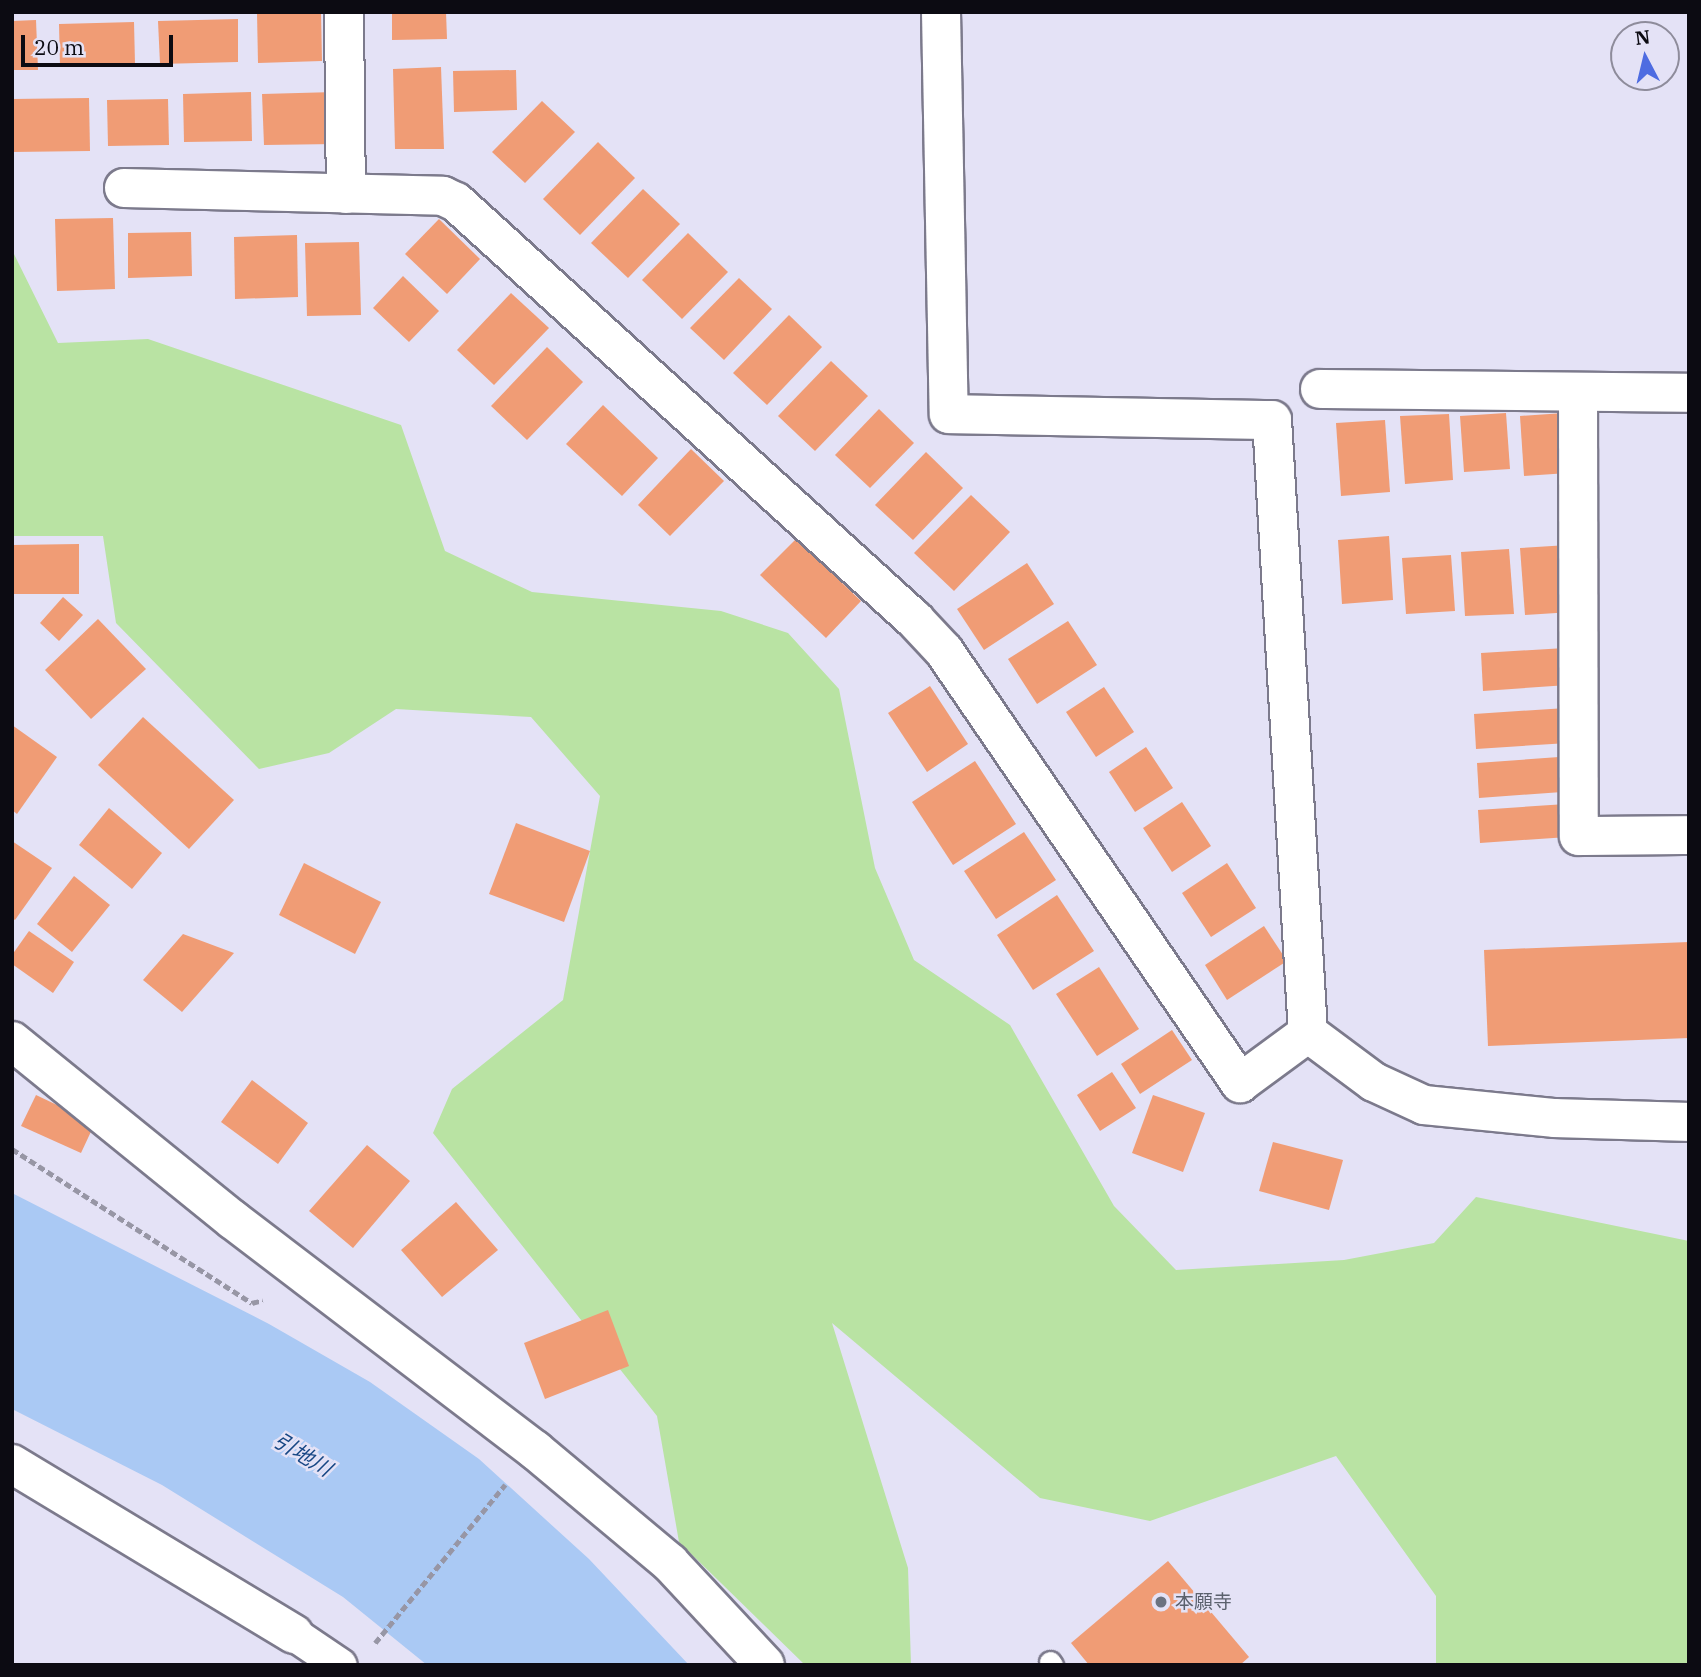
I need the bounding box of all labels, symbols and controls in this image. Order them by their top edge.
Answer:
scale bar [24,21,177,65]
north arrow [1610,21,1680,91]
text: N [1634,24,1652,50]
text: 20 m [34,33,84,61]
water label: 引地川 [270,1427,336,1481]
place label: 本願寺 [1175,1591,1232,1613]
marker: 本願寺 [1153,1594,1169,1610]

